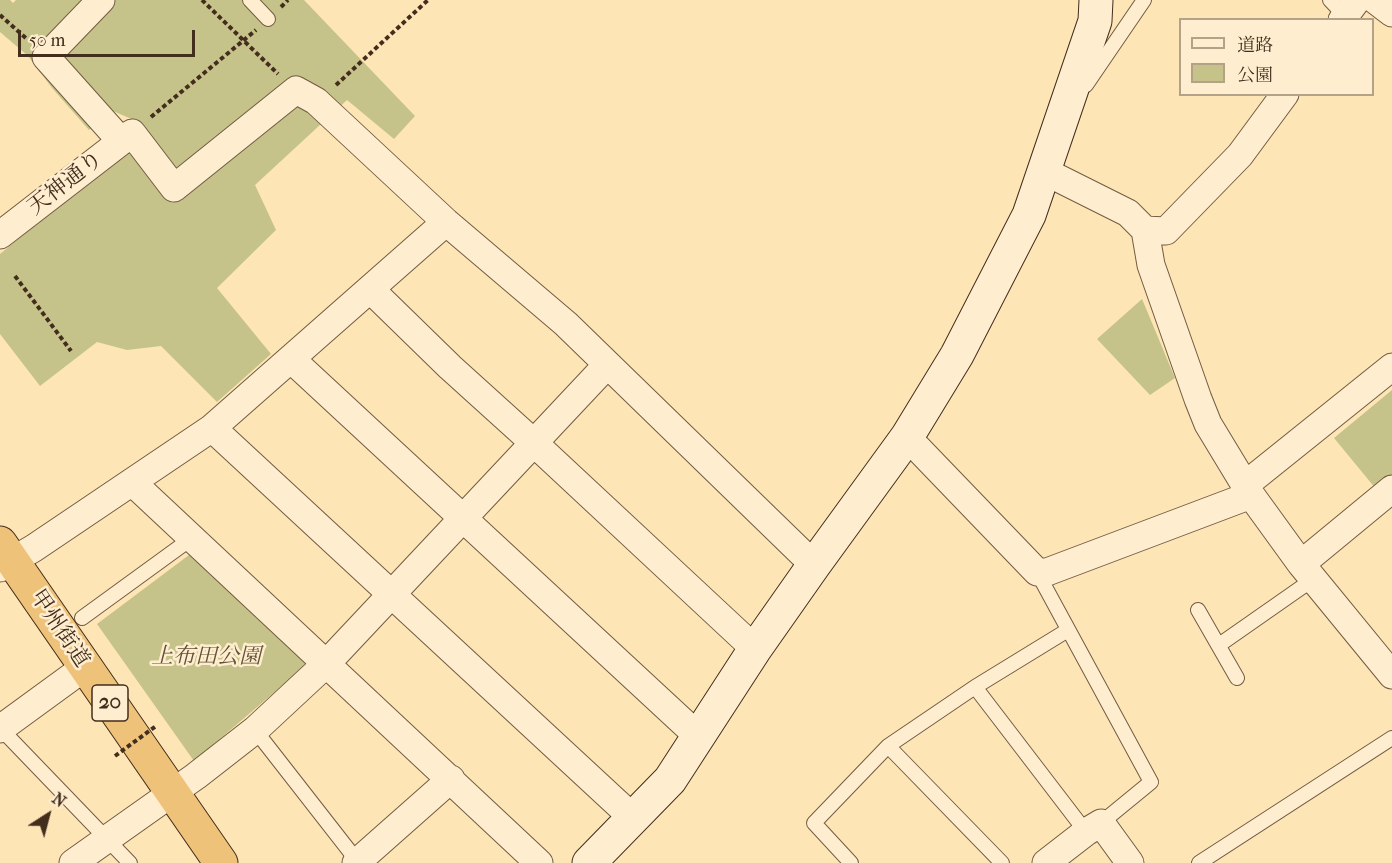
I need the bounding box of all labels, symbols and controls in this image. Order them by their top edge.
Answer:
scale bar [21,18,198,56]
legend [1179,18,1374,96]
text: 50 m [29,30,65,51]
text: 道路 [1237,35,1273,56]
text: 公園 [1237,65,1273,86]
street label: 天神通り [23,147,109,221]
street label: 甲州街道 [23,585,95,673]
park label: 上布田公園 [151,645,261,671]
road number: 20 [92,685,128,721]
north arrow [18,785,78,845]
text: N [48,789,69,811]

